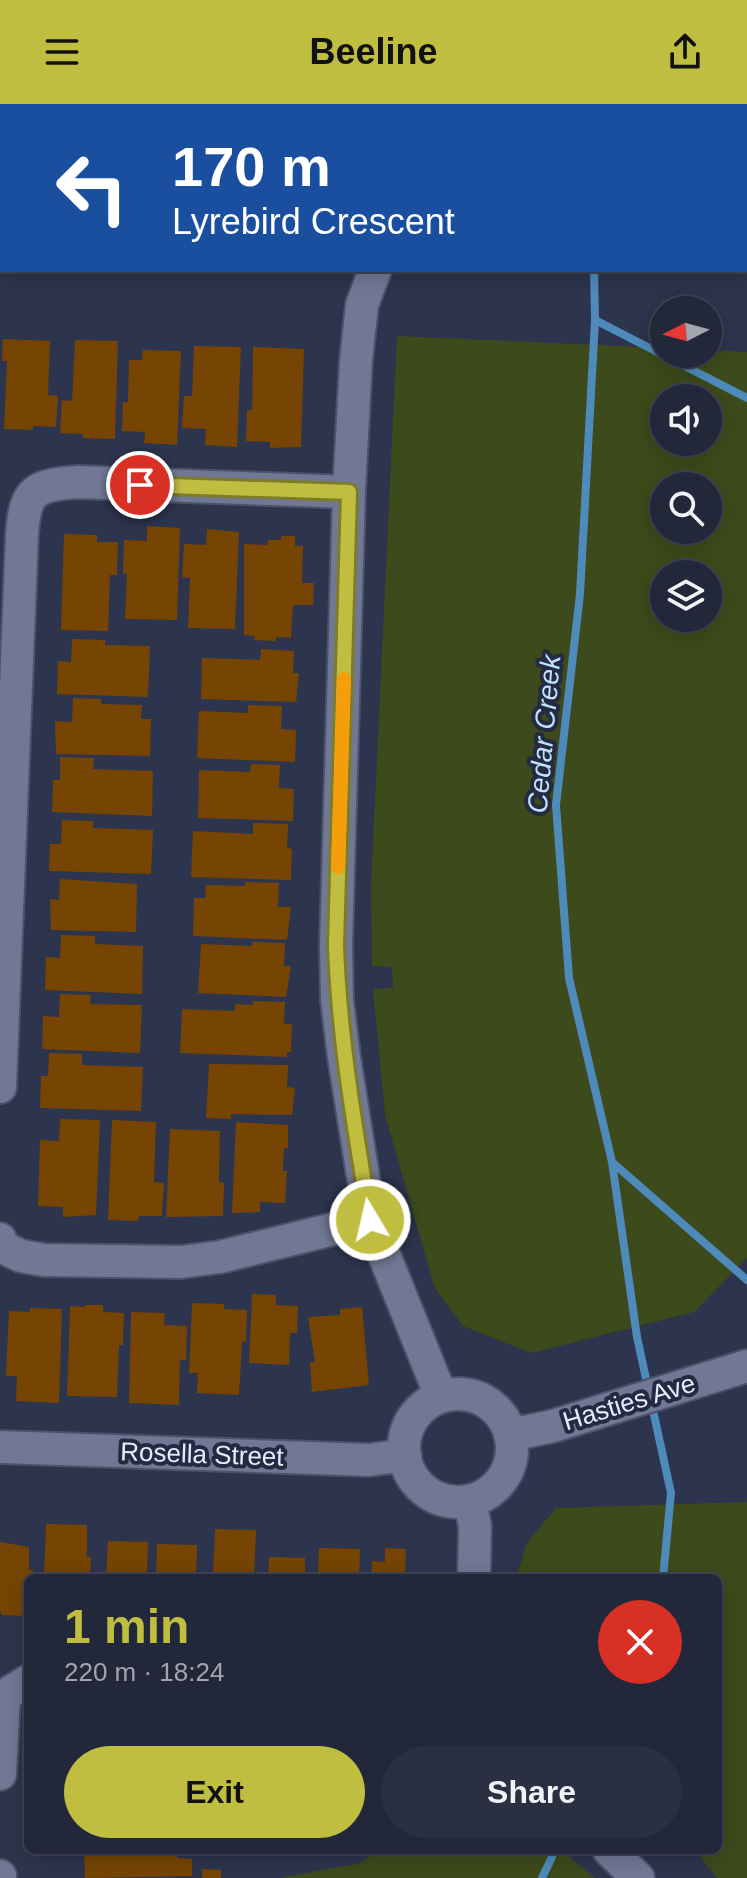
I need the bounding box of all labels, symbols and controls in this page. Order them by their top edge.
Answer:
icon: menu [40,30,84,74]
icon: share [663,30,707,74]
text: Beeline [309,31,438,72]
text: 170 m [172,135,331,198]
icon: left [40,136,144,240]
text: Lyrebird Crescent [172,201,455,242]
north arrow [650,296,722,368]
map controls [650,296,722,632]
button: sound [650,384,722,456]
pin [106,451,174,519]
icon: arrive [118,463,162,507]
button: search [650,472,722,544]
button: layers [650,560,722,632]
water label: Cedar Creek [522,652,567,814]
position arrow [328,1178,412,1262]
street label: Hasties Ave [559,1368,699,1436]
street label: Rosella Street [120,1436,285,1472]
text: 1 min [64,1600,189,1653]
button: close [598,1600,682,1684]
text: 220 m · 18:24 [64,1657,224,1687]
button: Exit [64,1746,365,1838]
button: Share [381,1746,682,1838]

